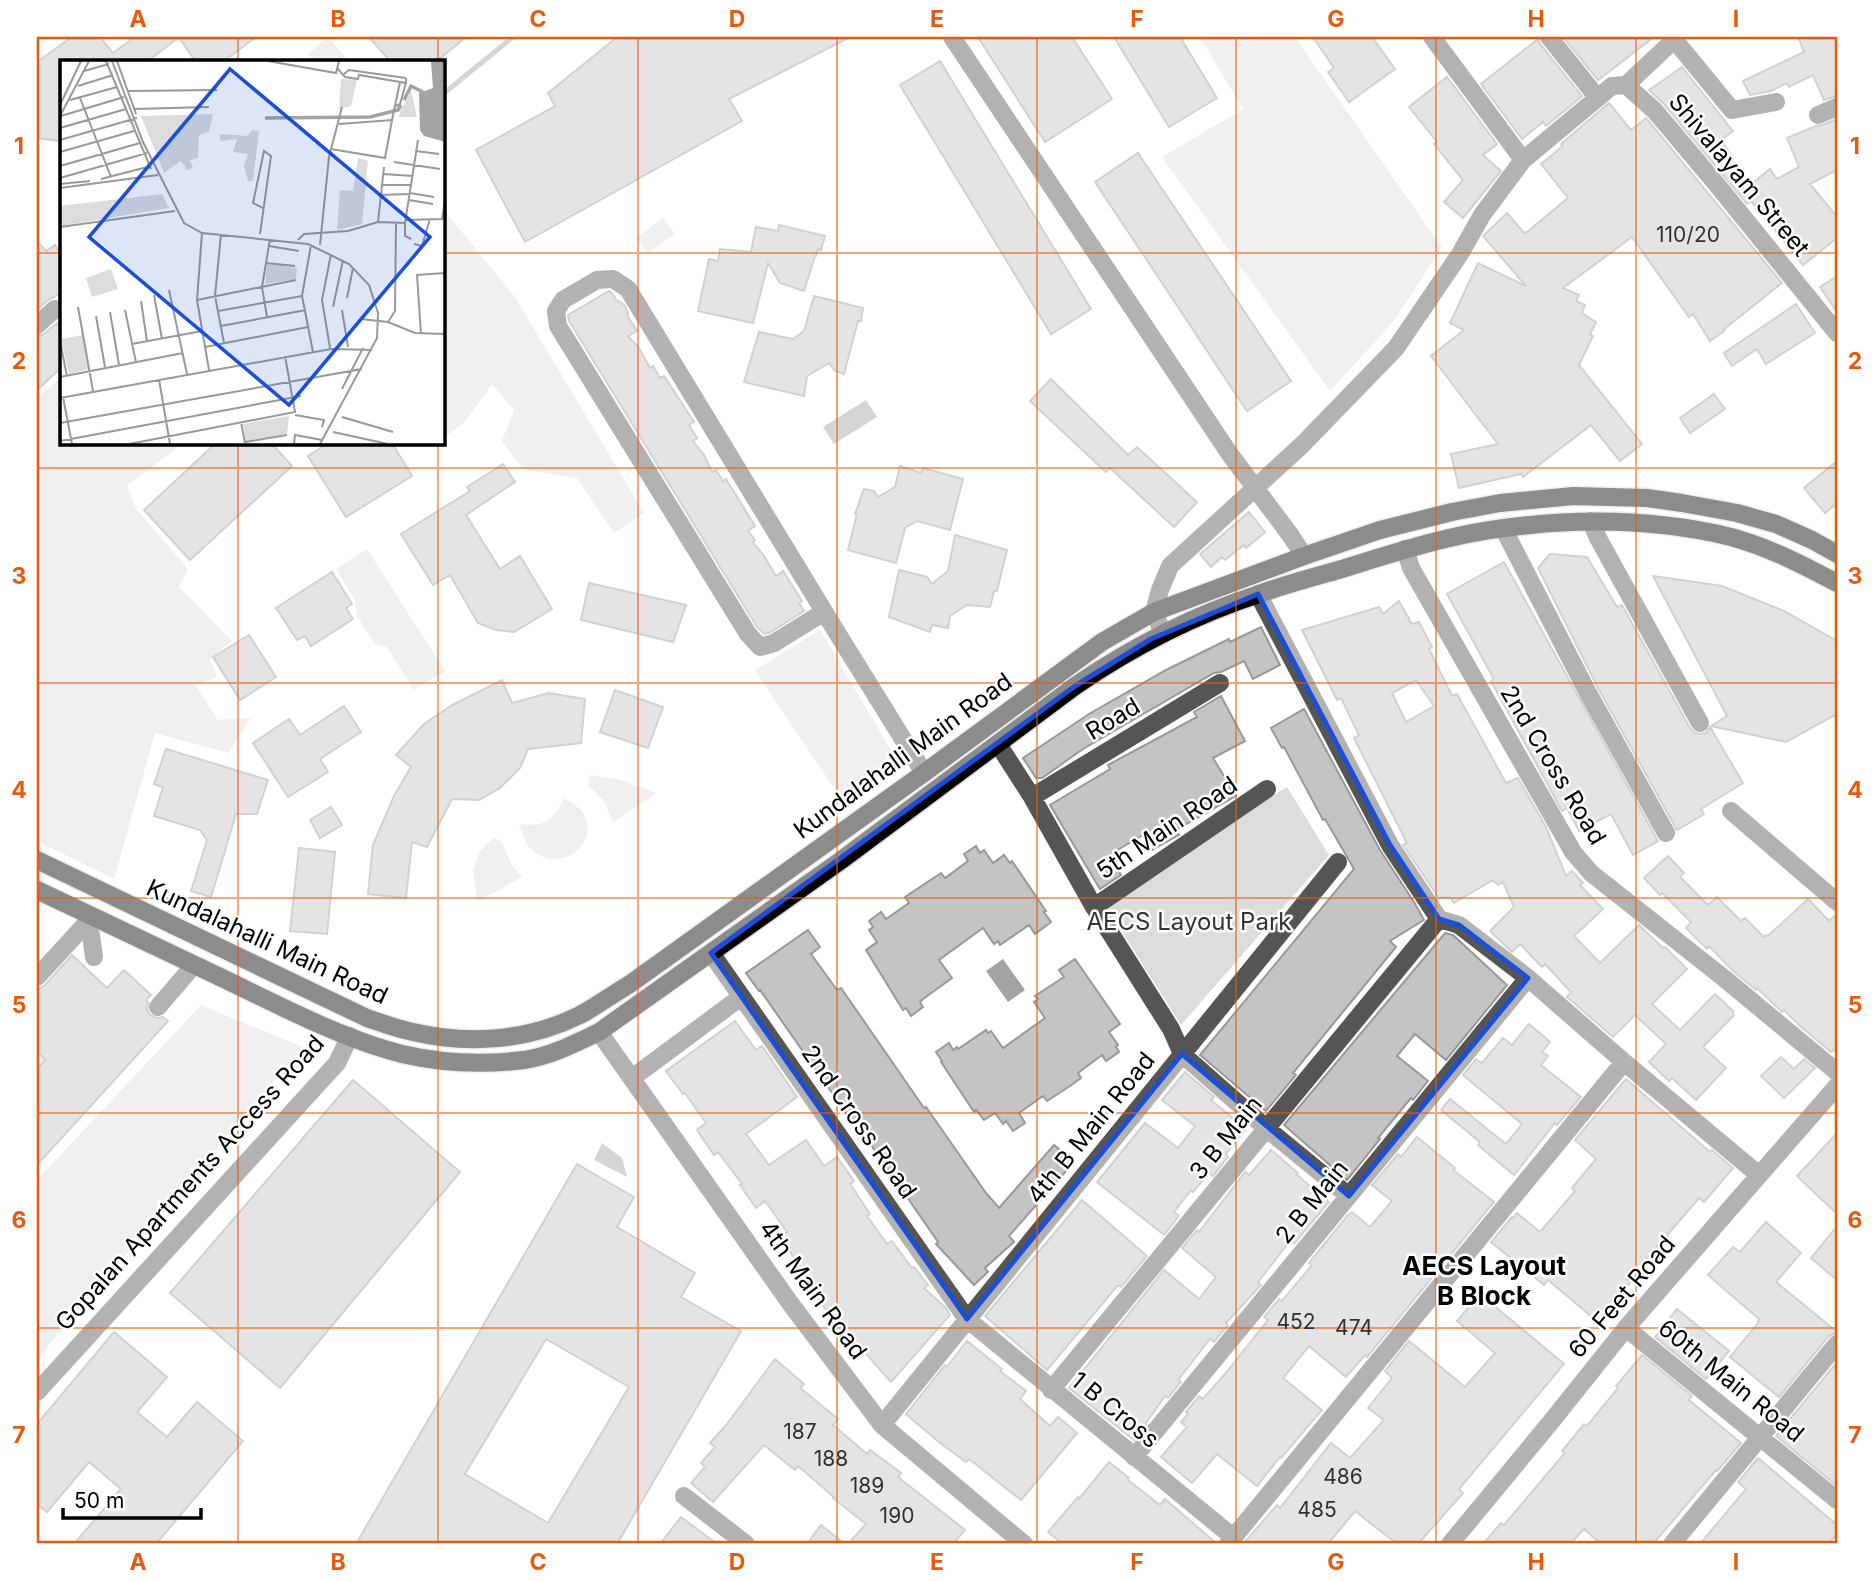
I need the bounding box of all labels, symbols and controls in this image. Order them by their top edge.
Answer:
text: A [129,5,147,33]
text: B [330,5,346,33]
text: C [529,5,547,33]
text: D [729,5,745,33]
text: E [930,5,944,33]
text: F [1130,5,1144,33]
text: G [1327,5,1345,33]
text: H [1527,5,1545,33]
text: I [1733,5,1739,33]
inset map [60,60,444,444]
street label: Shivalayam Street [1663,87,1816,262]
text: 1 [14,132,24,160]
text: 1 [1850,132,1860,160]
house number: 110/20 [1656,222,1720,247]
text: 2 [12,347,26,375]
text: 2 [1848,347,1862,375]
text: 3 [12,562,26,590]
text: 3 [1848,562,1862,590]
street label: Kundalahalli Main Road [788,667,1018,845]
street label: 2nd Cross Road [1494,680,1612,850]
street label: Road [1080,691,1145,746]
street label: 5th Main Road [1091,770,1242,885]
text: 4 [11,776,27,804]
text: 4 [1847,776,1863,804]
street label: Kundalahalli Main Road [142,873,392,1010]
park label: AECS Layout Park [1087,907,1291,936]
text: 5 [12,991,26,1019]
text: 5 [1848,991,1862,1019]
street label: Gopalan Apartments Access Road [49,1029,330,1336]
street label: 2nd Cross Road [796,1039,923,1204]
street label: 4th B Main Road [1021,1046,1161,1209]
street label: 3 B Main [1183,1090,1268,1185]
street label: 2 B Main [1269,1154,1354,1249]
text: 6 [12,1206,26,1234]
text: 6 [1848,1206,1862,1234]
street label: 4th Main Road [753,1215,873,1365]
street label: 60 Feet Road [1562,1230,1681,1364]
district label: AECS Layout B Block [1402,1250,1566,1311]
house number: 452 [1276,1309,1316,1334]
street label: 60th Main Road [1653,1313,1810,1448]
house number: 474 [1335,1315,1373,1340]
street label: 1 B Cross [1065,1365,1165,1454]
house number: 187 [783,1419,817,1444]
text: 7 [12,1421,26,1449]
text: 7 [1848,1421,1862,1449]
house number: 188 [814,1446,848,1471]
house number: 486 [1323,1464,1363,1489]
house number: 189 [850,1473,884,1498]
scale bar [63,1476,201,1520]
text: 50 m [74,1488,124,1513]
house number: 485 [1297,1497,1337,1522]
house number: 190 [880,1503,914,1528]
text: A [129,1548,147,1576]
text: B [330,1548,346,1576]
text: C [529,1548,547,1576]
text: D [729,1548,745,1576]
text: E [930,1548,944,1576]
text: F [1130,1548,1144,1576]
text: G [1327,1548,1345,1576]
text: H [1527,1548,1545,1576]
text: I [1733,1548,1739,1576]

